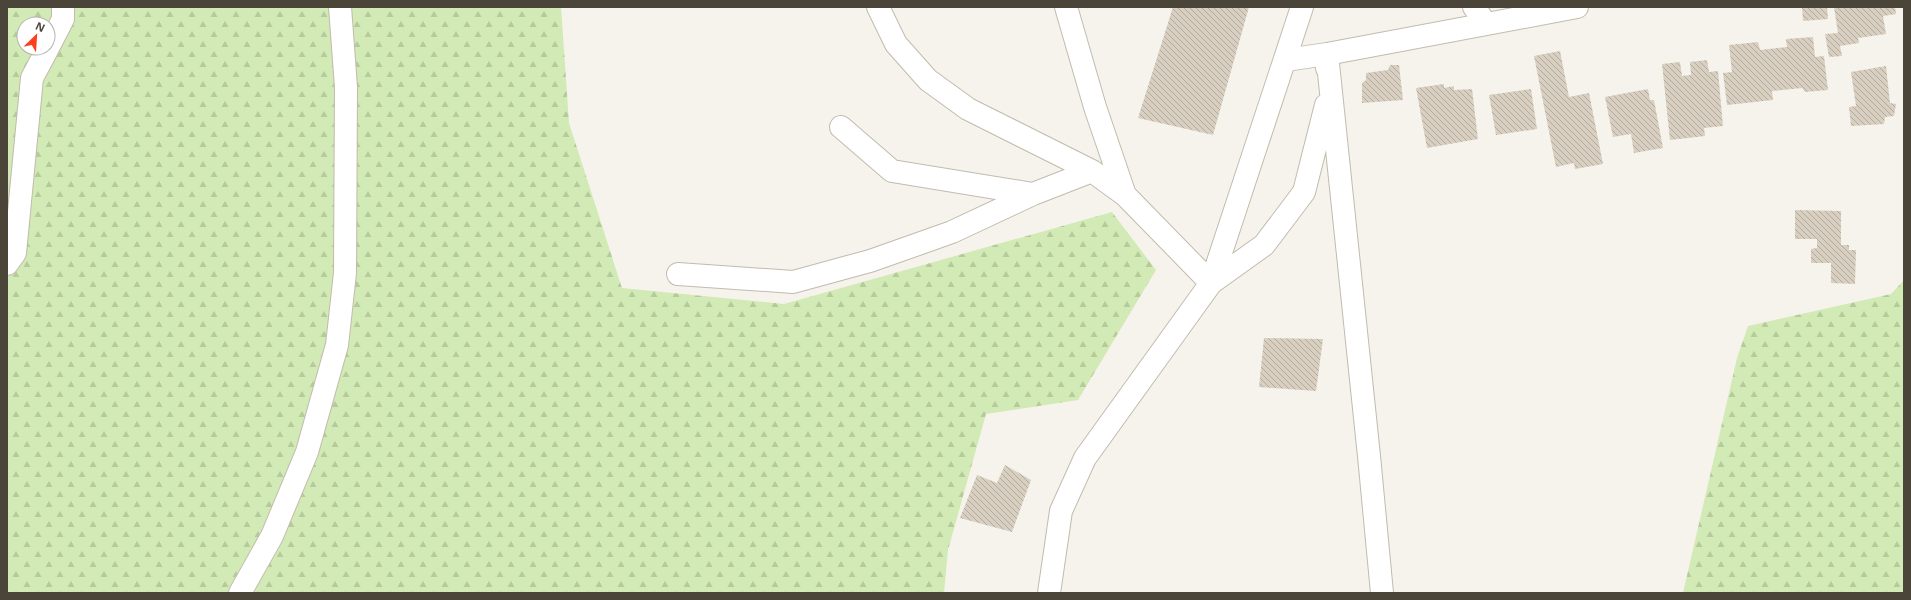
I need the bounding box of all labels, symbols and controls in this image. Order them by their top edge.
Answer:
north arrow [16,16,56,56]
text: N [33,18,48,35]

